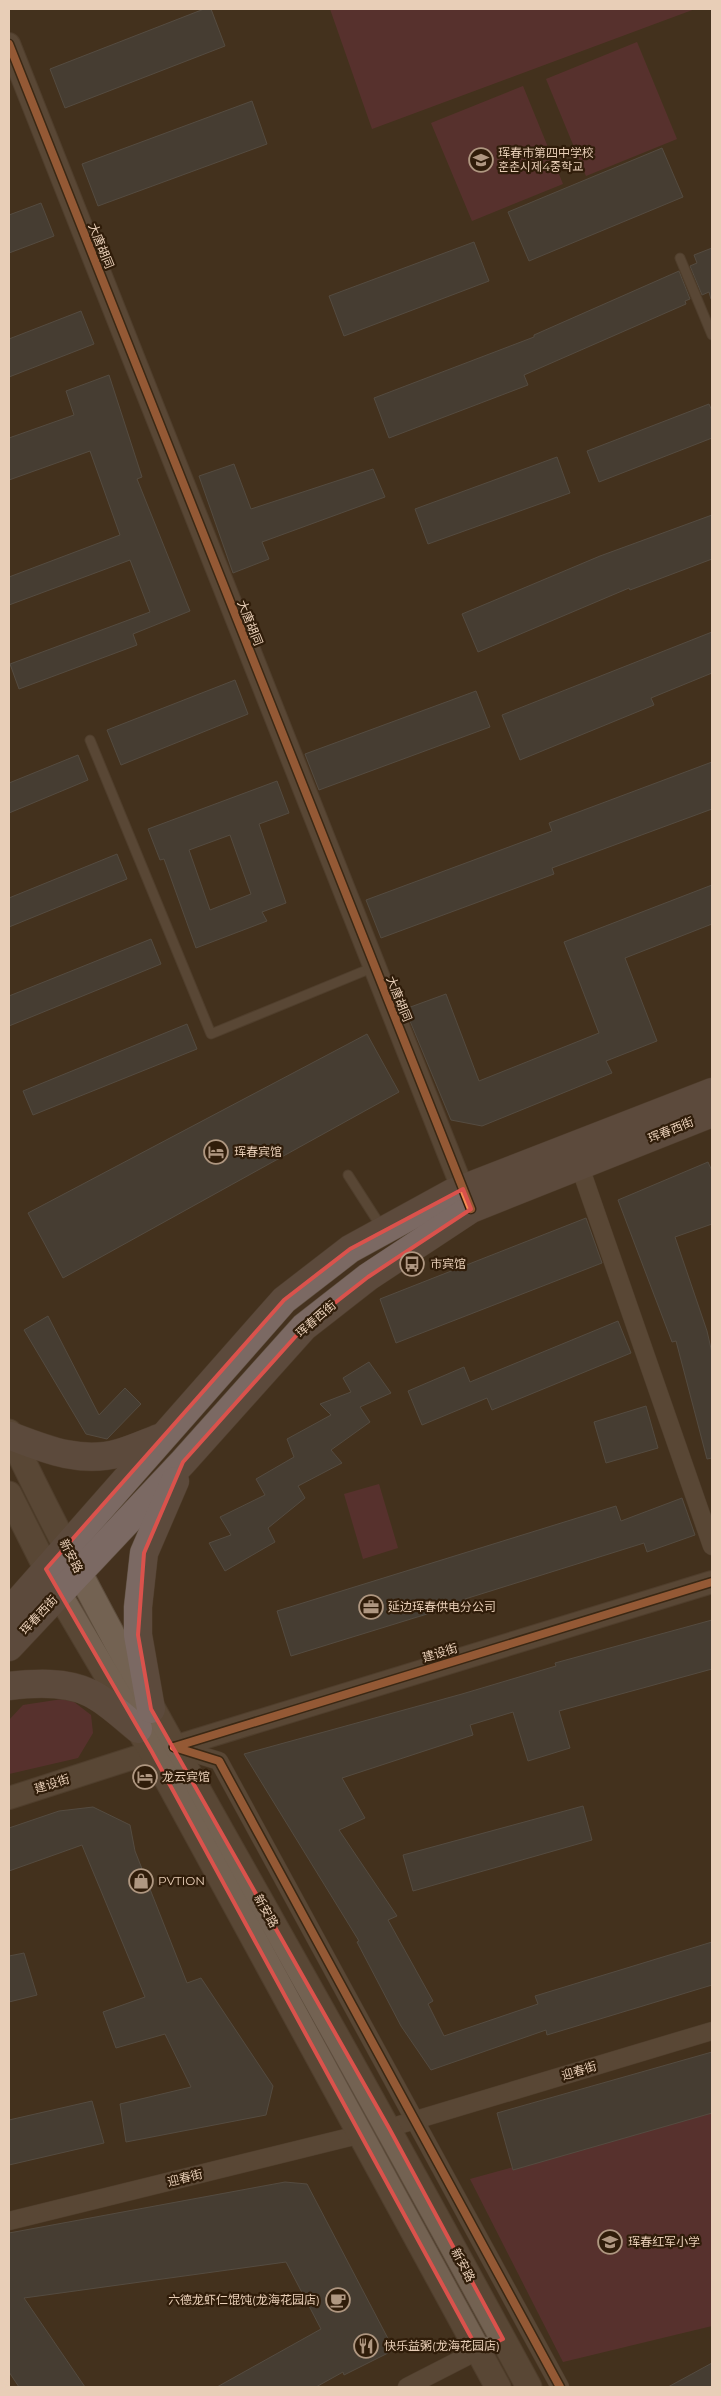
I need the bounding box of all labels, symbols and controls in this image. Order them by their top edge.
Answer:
place label: 珲春市第四中学校 훈춘시제4중학교 [498,145,594,174]
school or university icon: 珲春市第四中学校 훈춘시제4중학교 [468,147,494,173]
street label: 大唐胡同 [86,221,117,271]
street label: 大唐胡同 [235,598,266,648]
street label: 大唐胡同 [384,974,415,1024]
street label: 珲春西街 [646,1114,696,1145]
hotel icon: 珲春宾馆 [203,1139,229,1165]
place label: 珲春宾馆 [234,1144,282,1159]
bus stop icon: 市宾馆 [399,1251,425,1277]
place label: 市宾馆 [430,1256,466,1271]
street label: 珲春西街 [293,1297,339,1340]
street label: 新安路 [57,1536,86,1575]
street label: 珲春西街 [17,1592,60,1637]
office icon: 延边珲春供电分公司 [358,1594,384,1620]
place label: 延边珲春供电分公司 [388,1599,496,1614]
street label: 建设街 [420,1640,459,1665]
hotel icon: 龙云宾馆 [132,1764,158,1790]
place label: 龙云宾馆 [162,1769,210,1784]
street label: 建设街 [32,1771,71,1796]
shop icon: PVTION [128,1868,154,1894]
place label: PVTION [158,1873,205,1888]
street label: 新安路 [251,1891,282,1930]
street label: 迎春街 [559,2058,598,2083]
street label: 迎春街 [166,2166,204,2189]
school or university icon: 珲春红军小学 [597,2229,623,2255]
place label: 珲春红军小学 [628,2234,700,2249]
street label: 新安路 [448,2245,479,2284]
cafe icon: 六德龙虾仁馄饨(龙海花园店) [325,2287,351,2313]
place label: 六德龙虾仁馄饨(龙海花园店) [168,2292,320,2307]
restaurant icon: 快乐益粥(龙海花园店) [353,2333,379,2359]
place label: 快乐益粥(龙海花园店) [384,2338,500,2353]

